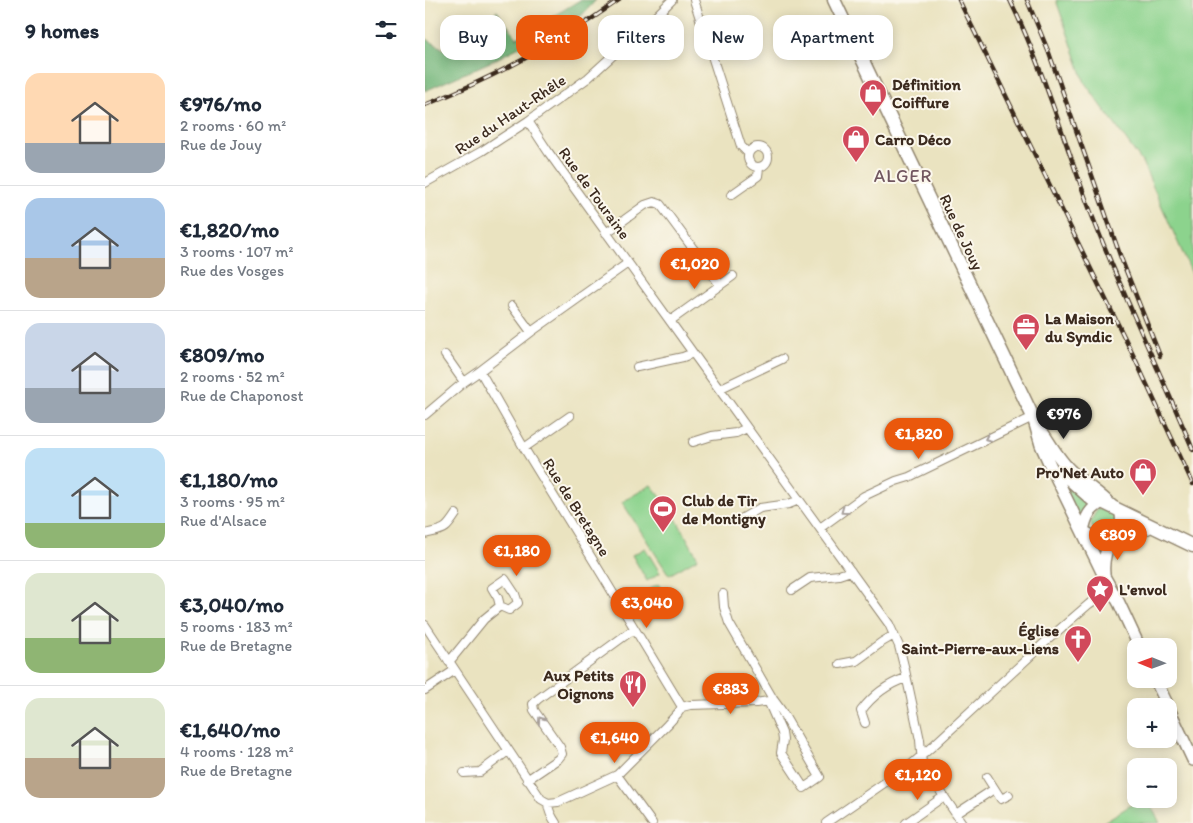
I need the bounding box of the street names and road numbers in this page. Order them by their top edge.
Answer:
street label: Rue du Haut-Rhêle [451,70,569,159]
street label: Rue de Touraine [555,144,634,243]
street label: Rue de Jouy [936,191,988,274]
street label: Rue de Bretagne [539,455,615,560]

